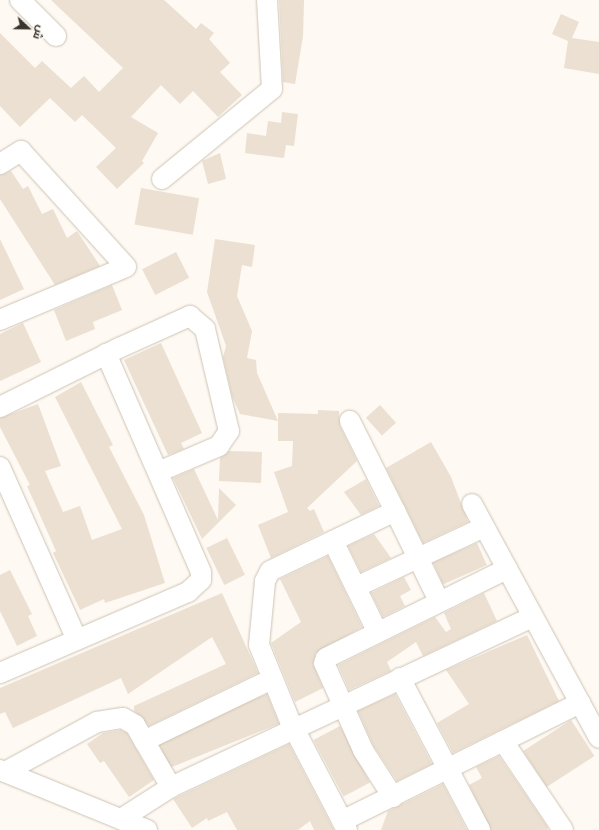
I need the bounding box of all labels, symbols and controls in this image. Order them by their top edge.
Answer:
north arrow [8,8,48,48]
text: ش [30,23,48,42]

